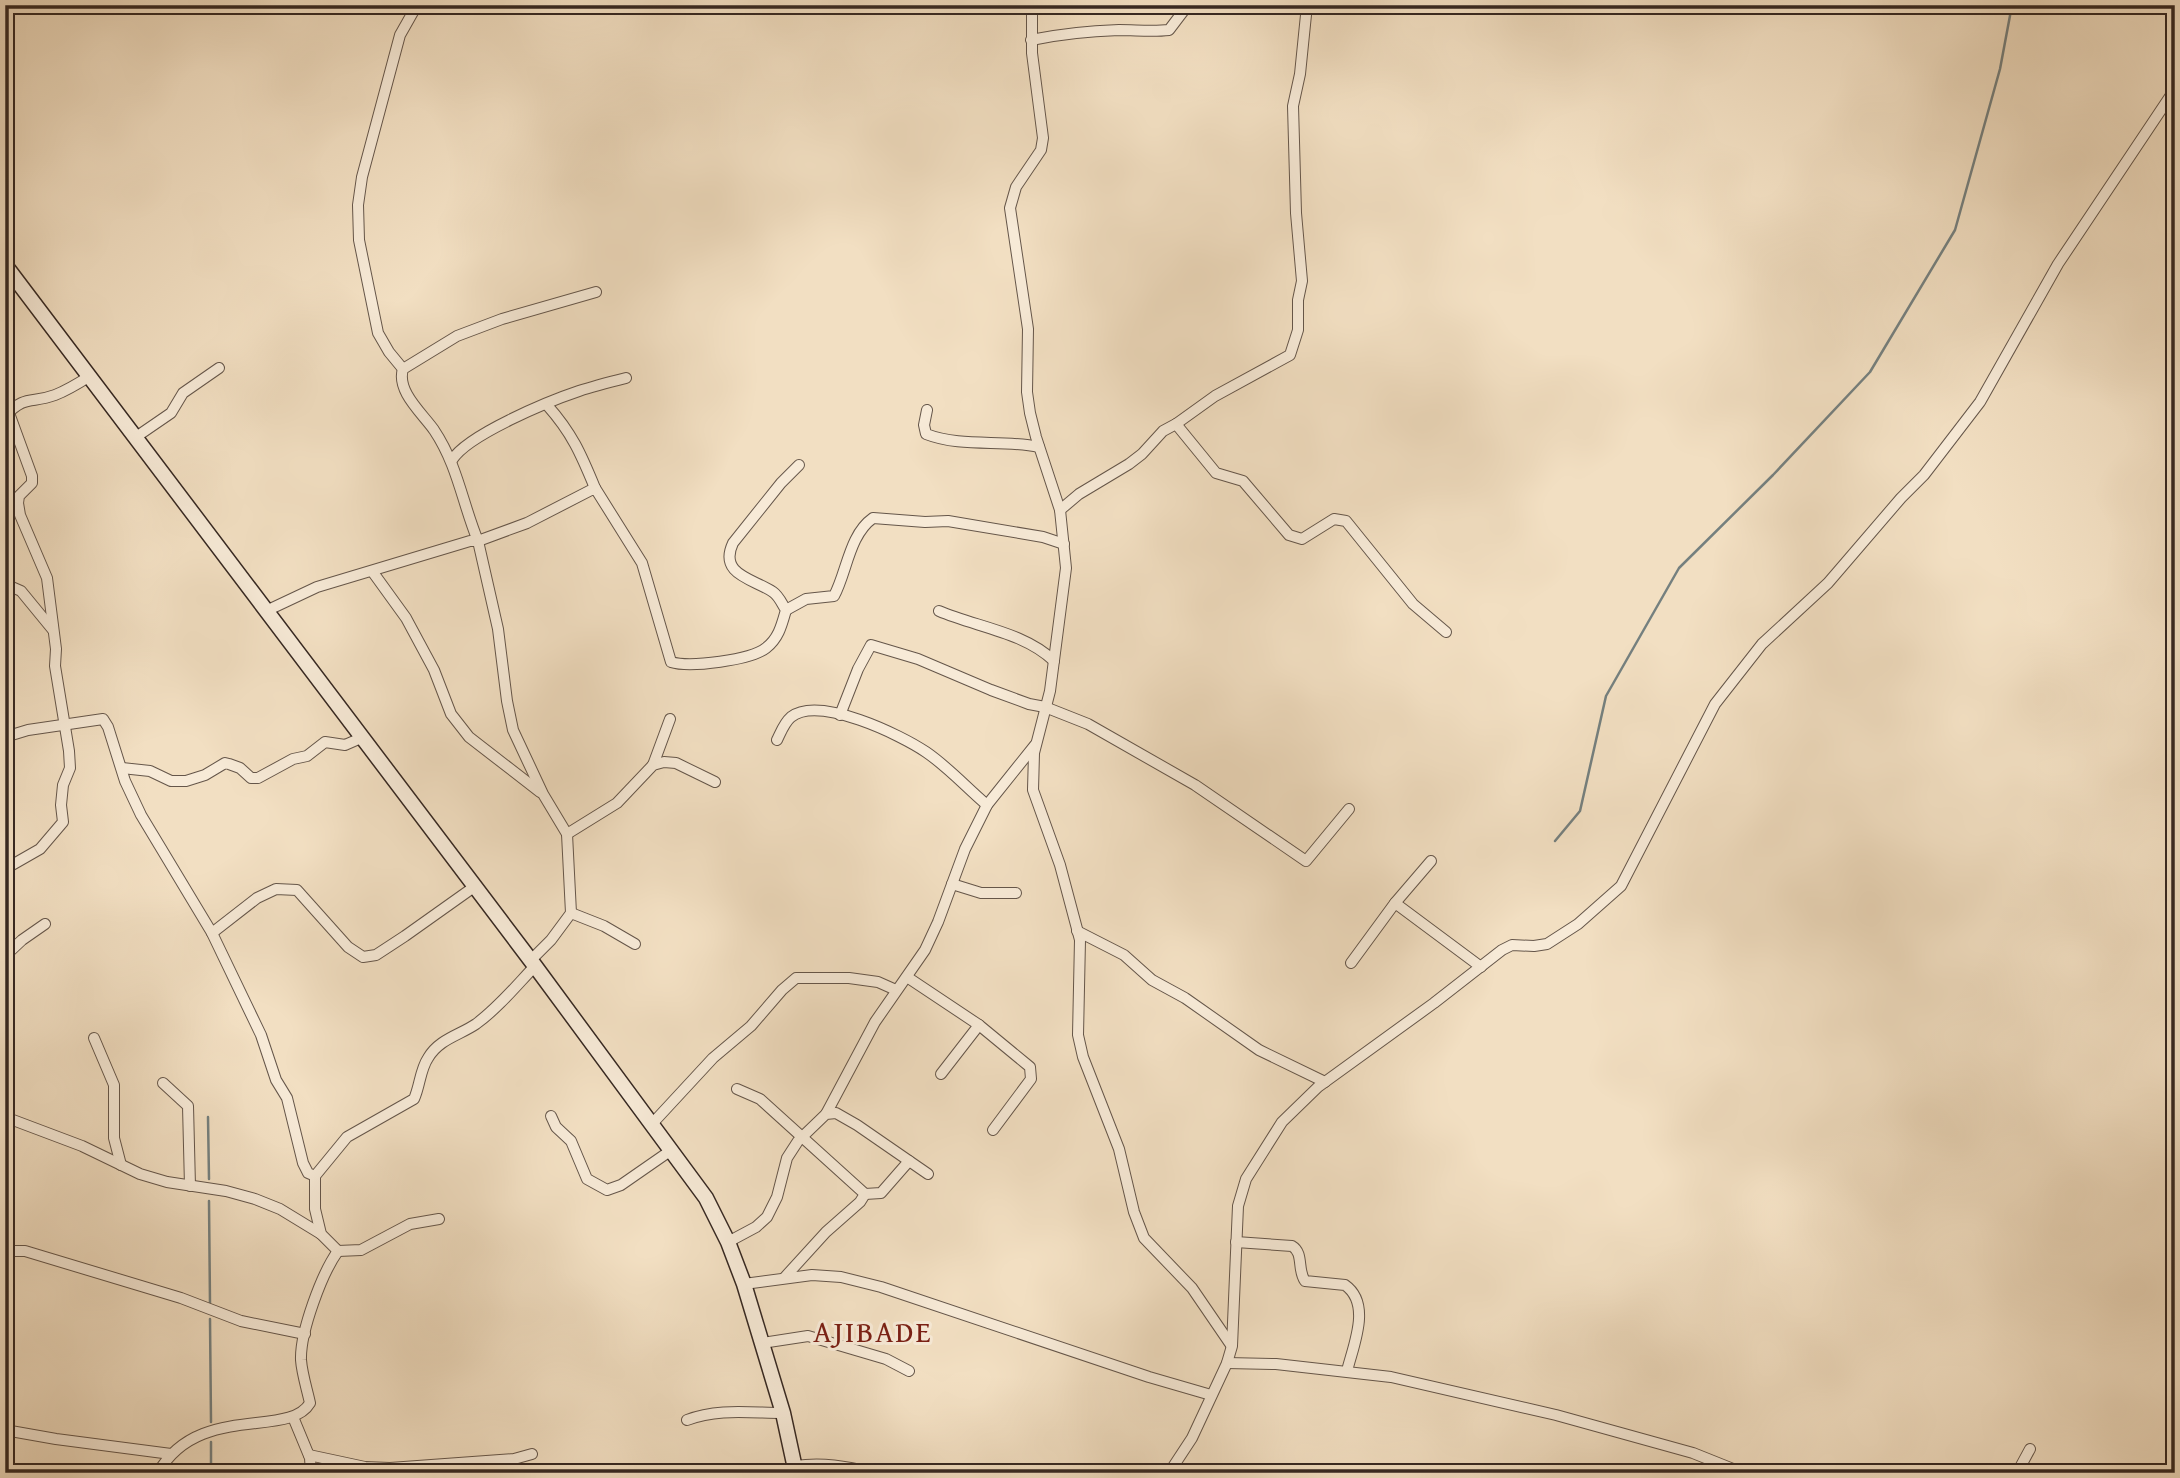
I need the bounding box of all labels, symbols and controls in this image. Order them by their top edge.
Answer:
district label: AJIBADE [813,1309,933,1353]

